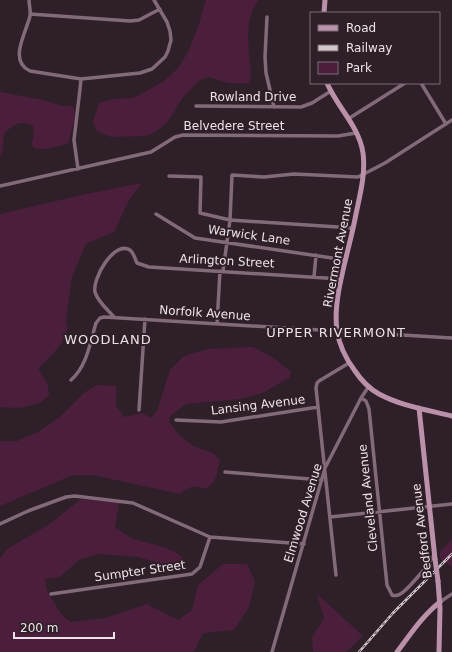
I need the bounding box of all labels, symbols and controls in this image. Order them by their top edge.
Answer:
legend [310,12,440,84]
text: Road [346,21,376,35]
text: Railway [346,41,392,55]
text: Park [346,61,372,75]
street label: Rowland Drive [210,90,296,104]
street label: Belvedere Street [184,119,285,133]
street label: Rivermont Avenue [321,197,355,309]
street label: Warwick Lane [207,222,291,248]
street label: Arlington Street [179,252,275,270]
street label: Norfolk Avenue [159,303,251,323]
district label: UPPER RIVERMONT [266,325,406,340]
district label: WOODLAND [64,332,152,347]
street label: Lansing Avenue [210,392,306,418]
street label: Cleveland Avenue [355,444,381,552]
street label: Elmwood Avenue [281,462,325,564]
street label: Bedford Avenue [409,483,435,579]
street label: Sumpter Street [94,558,187,584]
scale bar [14,614,114,640]
text: 200 m [20,621,58,635]

